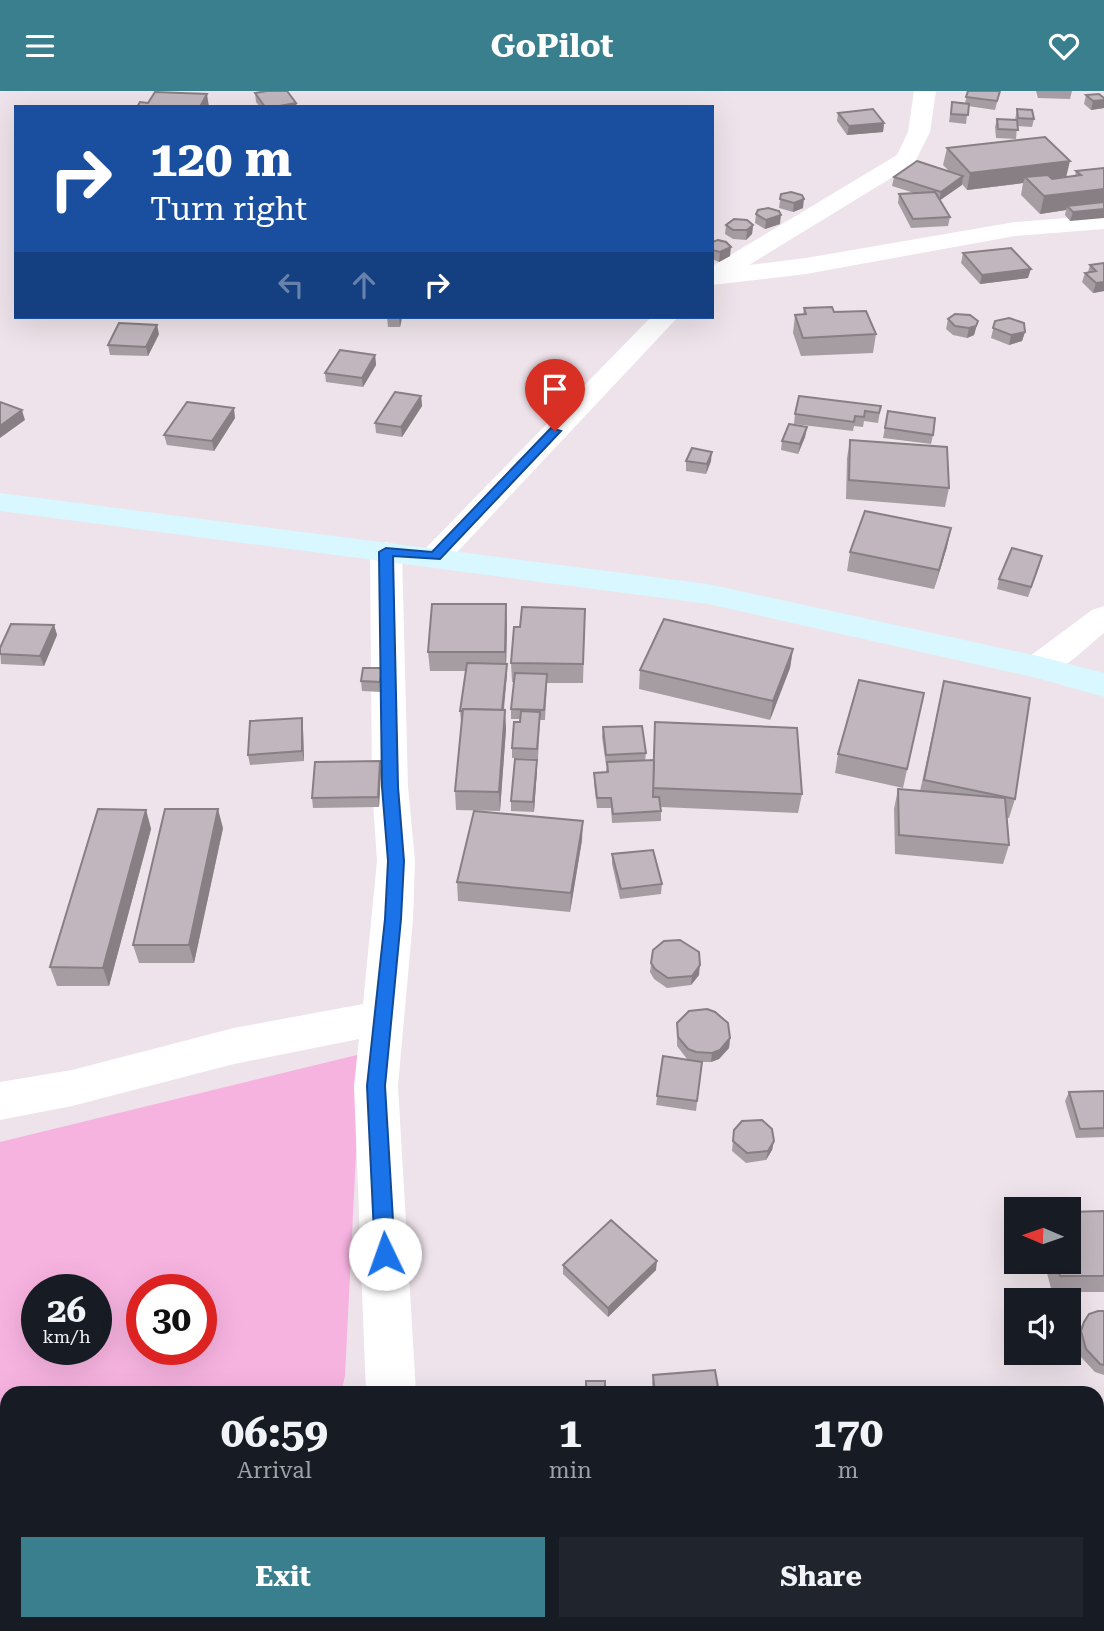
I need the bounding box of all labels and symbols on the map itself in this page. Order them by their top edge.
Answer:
pin [525,359,585,431]
north arrow [1004,1197,1082,1274]
position arrow [348,1217,422,1291]
speed limit sign: 30 [126,1274,217,1365]

